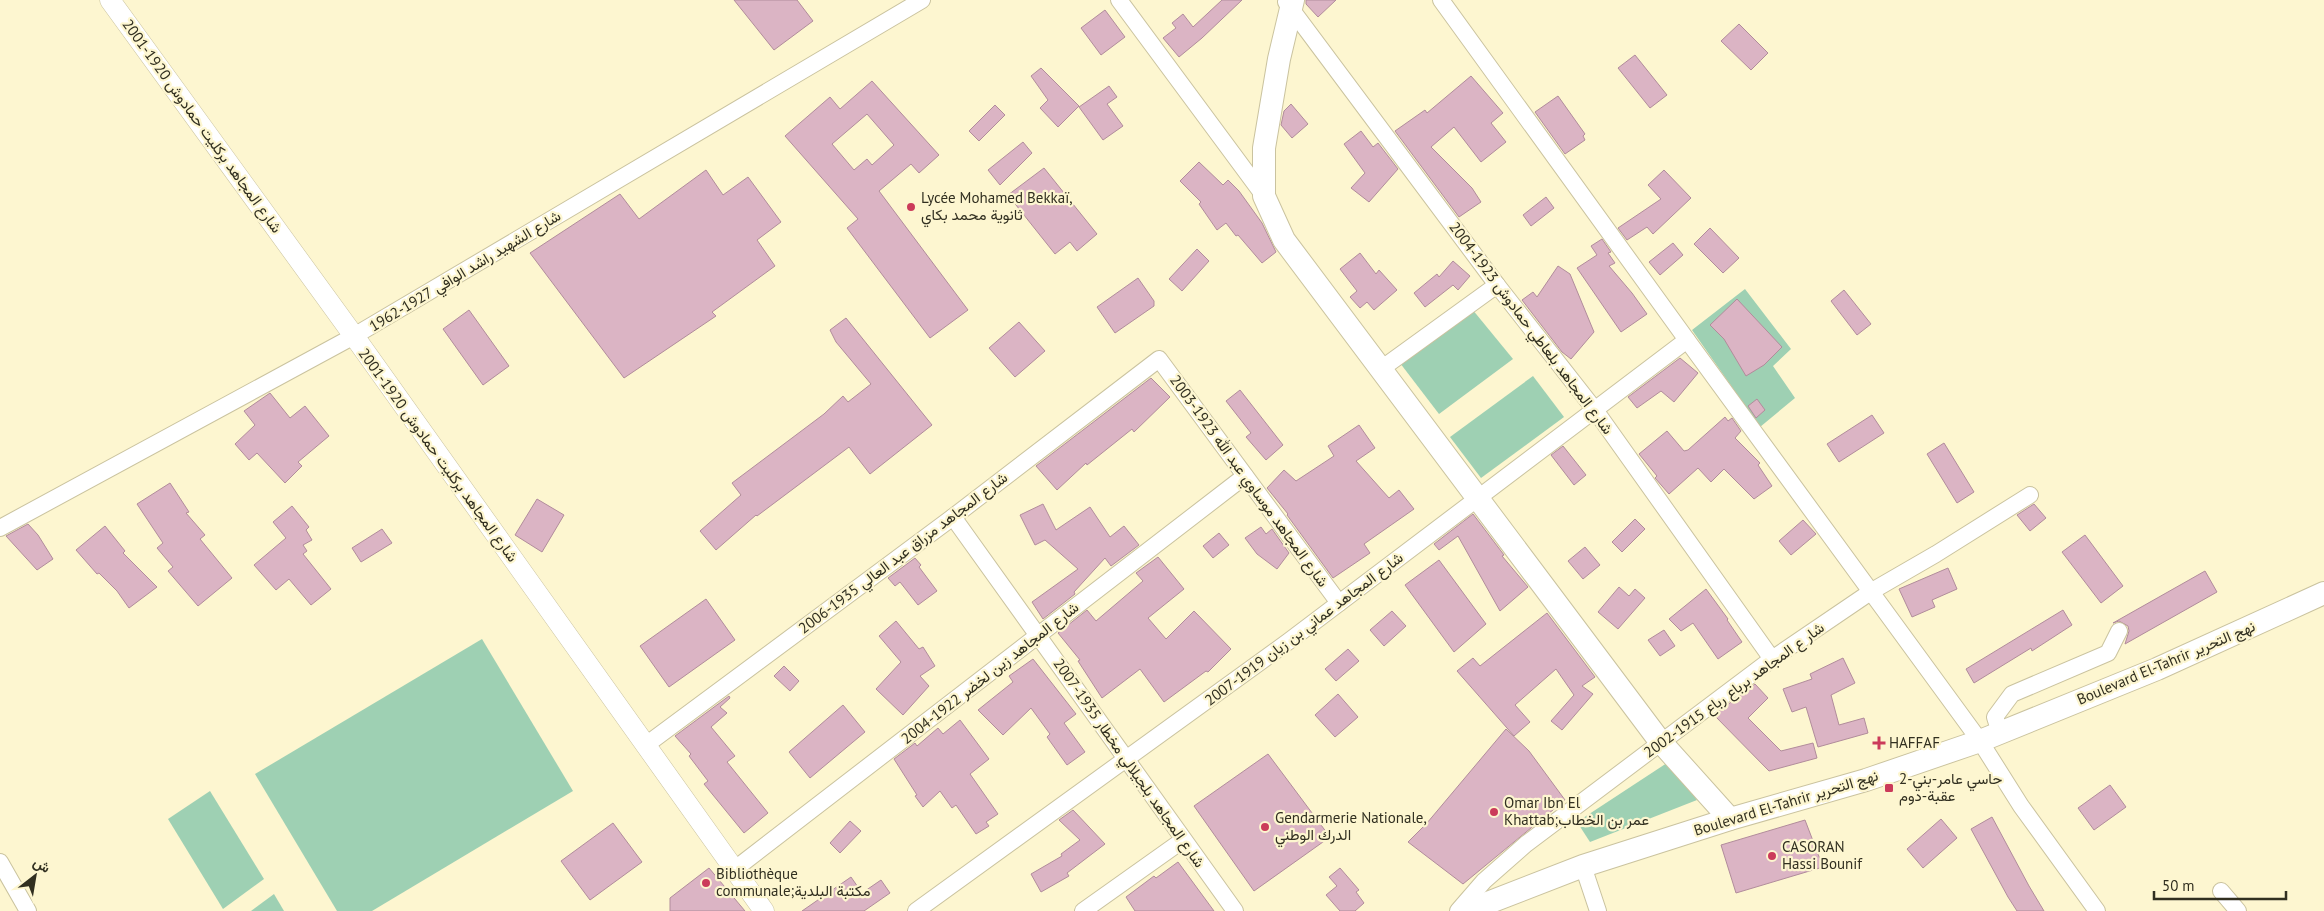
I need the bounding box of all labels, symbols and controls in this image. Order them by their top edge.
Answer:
street label: شارع المجاهد بركليت حمادوش 1920-2001 [117,15,287,238]
place label: Lycée Mohamed Bekkaï, ثانوية محمد بكاي [921,188,1073,228]
marker: Lycée Mohamed Bekkaï, ثانوية محمد بكاي [905,201,917,213]
street label: شارع الشهيد راشد الوافي 1927-1962 [365,206,566,339]
street label: شارع المجاهد بلعاطي حمادوش 1923-2004 [1442,218,1618,440]
street label: شارع المجاهد بركليت حمادوش 1920-2001 [353,344,523,567]
street label: شارع المجاهد موساوي عبد الله 1923-2003 [1163,371,1333,593]
street label: شارع المجاهد مزراق عبد العالي 1935-2006 [794,468,1014,641]
street label: شارع المجاهد عماني بن زيان 1919-2007 [1201,548,1409,713]
street label: شارع المجاهد زين لخضر 1922-2004 [897,597,1084,749]
street label: Boulevard El-Tahrir نهج التحرير [2074,616,2259,711]
street label: شار ع المجاهد برباع رباع 1915-2002 [1640,618,1829,763]
street label: شارع المجاهد بلجيلالي مخطار 1935-2007 [1046,654,1209,874]
place label: HAFFAF [1889,733,1940,752]
marker: HAFFAF [1873,737,1885,749]
street label: Boulevard El-Tahrir نهج التحرير [1691,765,1881,842]
place label: 2-حاسي عامر-بني عقبة-دوم [1899,769,2002,806]
marker: 2-حاسي عامر-بني عقبة-دوم [1883,782,1895,794]
place label: Omar Ibn El Khattab;عمر بن الخطاب [1504,793,1649,830]
marker: Omar Ibn El Khattab;عمر بن الخطاب [1488,806,1500,818]
place label: Gendarmerie Nationale, الدرك الوطني [1275,808,1427,848]
marker: Gendarmerie Nationale, الدرك الوطني [1259,821,1271,833]
place label: CASORAN Hassi Bounif [1782,837,1863,873]
marker: CASORAN Hassi Bounif [1766,850,1778,862]
north arrow [10,851,60,901]
text: ش [30,853,54,877]
place label: Bibliothèque communale;مكتبة البلدية [716,864,871,900]
scale bar [2154,868,2286,900]
text: 50 m [2162,876,2195,895]
marker: Bibliothèque communale;مكتبة البلدية [700,877,712,889]

